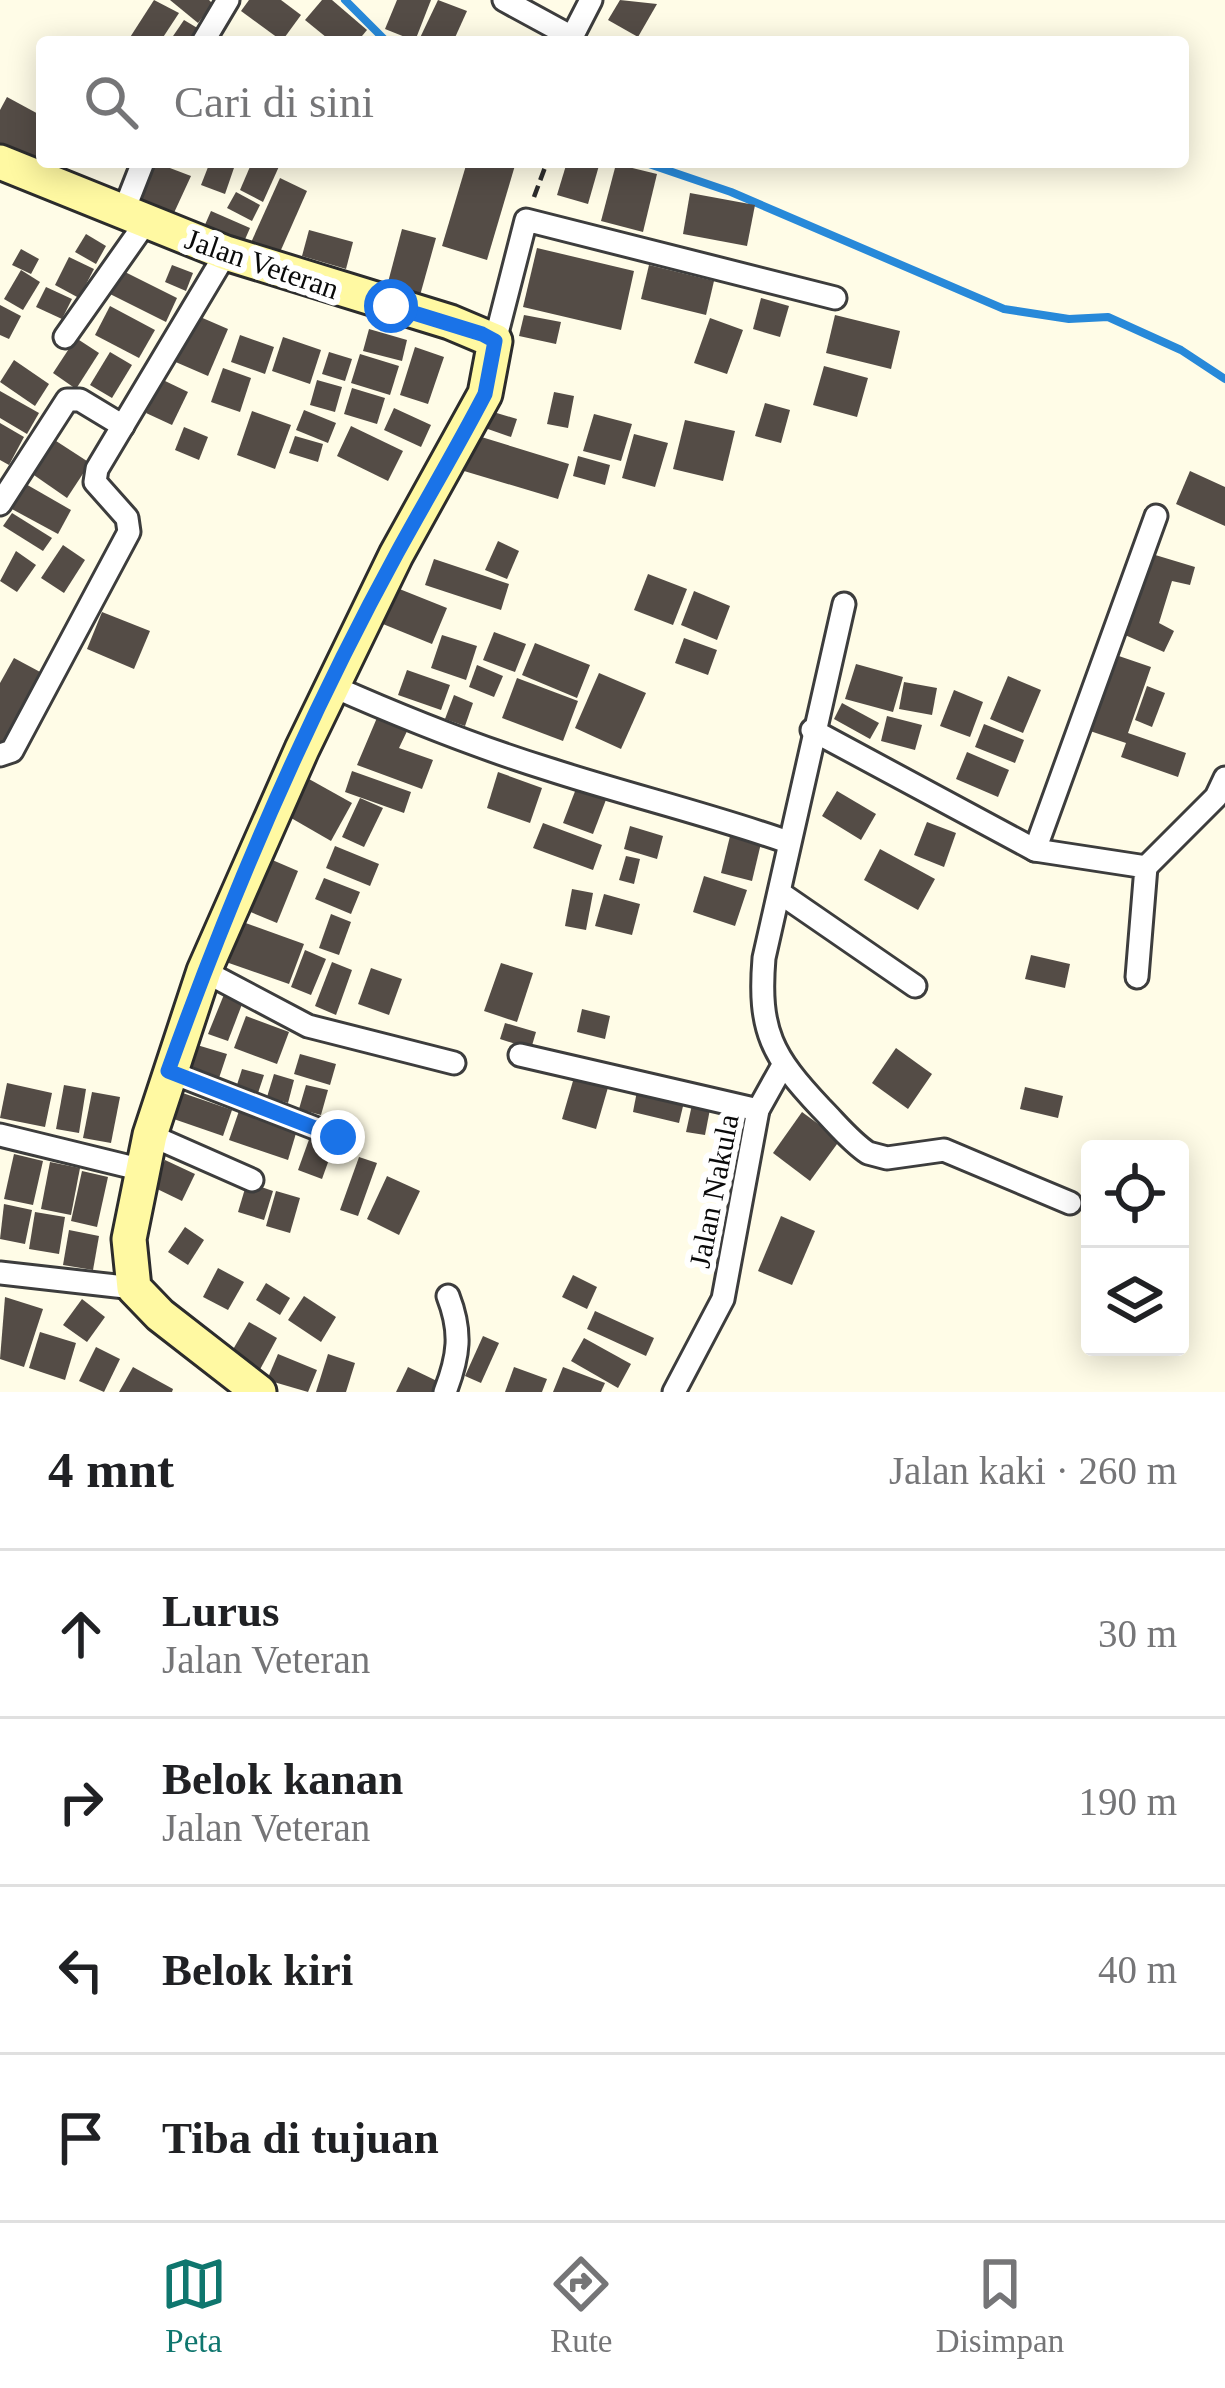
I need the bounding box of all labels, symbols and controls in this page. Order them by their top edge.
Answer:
search box [36,36,1189,168]
icon: search [78,69,144,135]
text: Cari di sini [174,77,374,127]
street label: Jalan Veteran [181,222,343,305]
route start [364,279,418,333]
route end [311,1110,365,1164]
street label: Jalan Nakula [682,1111,745,1271]
map controls [1081,1140,1189,1356]
button: locate [1081,1140,1189,1248]
button: layers [1081,1248,1189,1356]
text: 4 mnt [48,1442,174,1498]
text: Jalan kaki · 260 m [889,1449,1177,1492]
text: Lurus [162,1586,280,1636]
icon: ahead [48,1601,114,1667]
text: 30 m [1098,1612,1177,1655]
text: Jalan Veteran [162,1638,370,1681]
text: Belok kanan [162,1754,403,1804]
icon: right [48,1769,114,1835]
text: 190 m [1078,1780,1177,1823]
text: Jalan Veteran [162,1806,370,1849]
icon: left [48,1937,114,2003]
text: Belok kiri [162,1945,353,1995]
text: 40 m [1098,1948,1177,1991]
icon: arrive [48,2105,114,2171]
text: Tiba di tujuan [162,2113,439,2163]
tab: Peta [161,2251,227,2360]
tab: Rute [548,2251,614,2360]
tab: Disimpan [936,2251,1064,2360]

